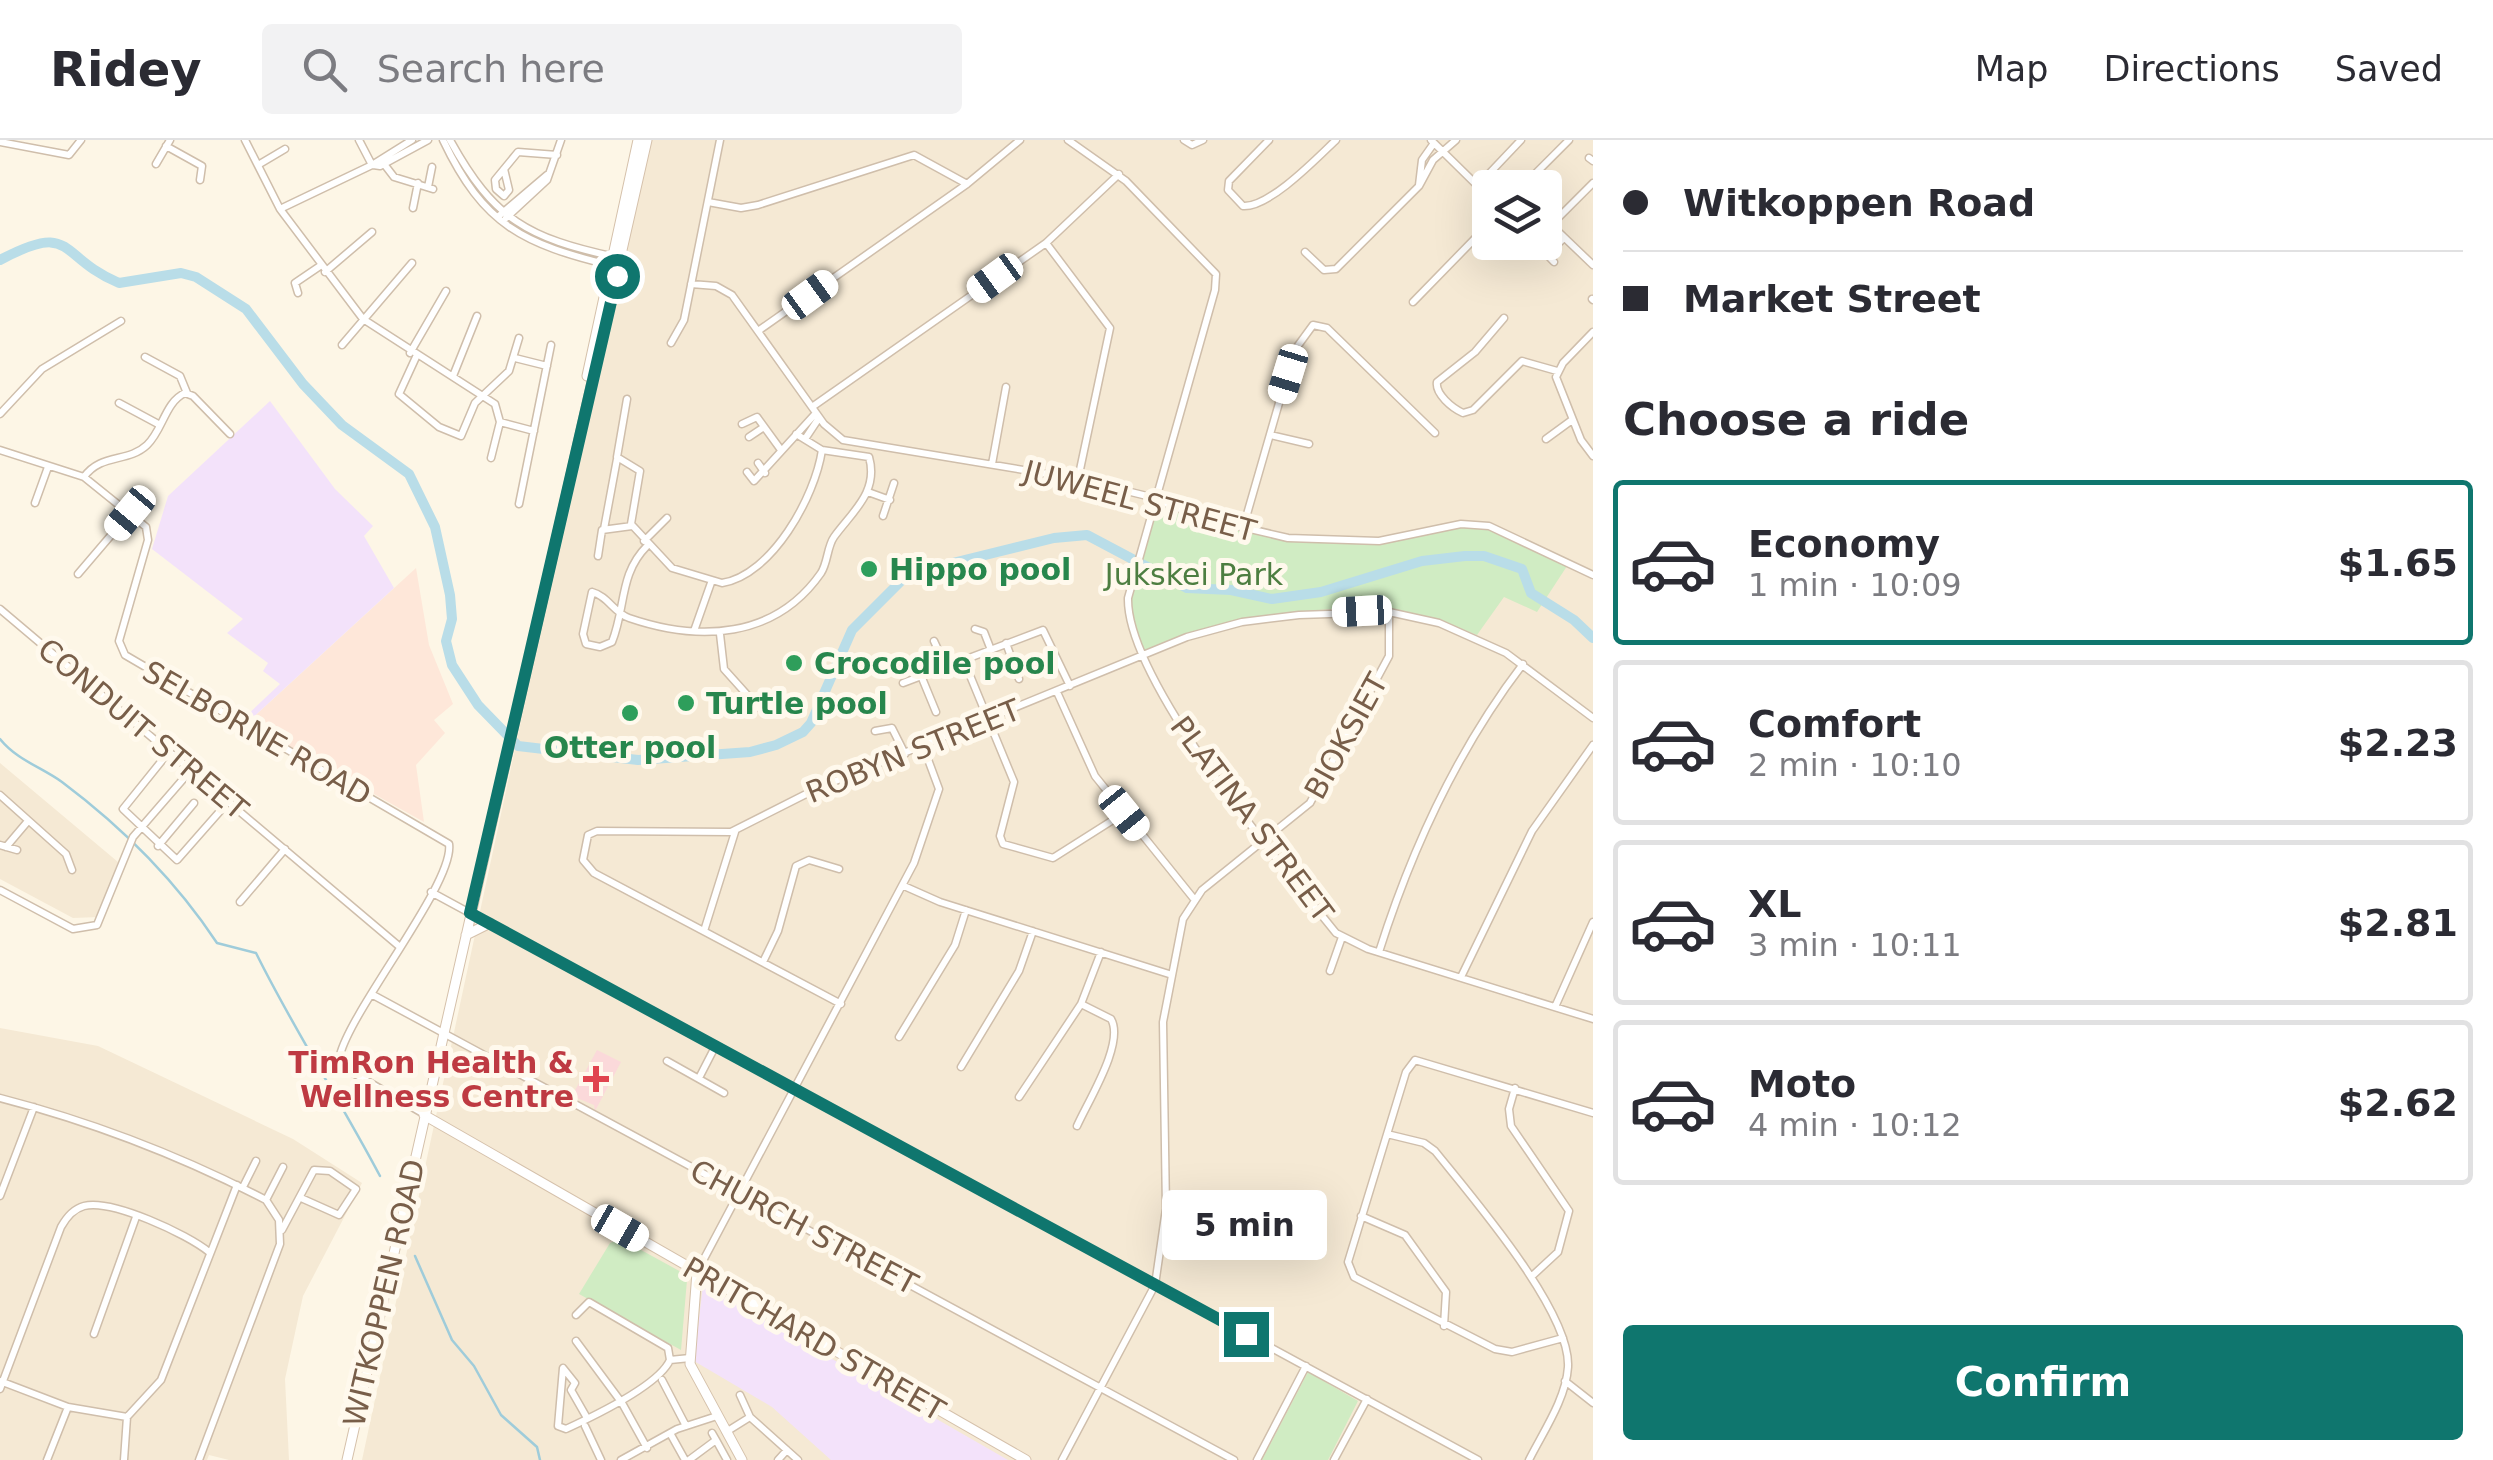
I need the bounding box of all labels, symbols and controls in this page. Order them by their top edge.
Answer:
search box [262,24,962,114]
text: Ridey [50,41,202,97]
icon: search [297,42,352,97]
text: Search here [377,47,605,91]
text: Map [1975,49,2049,89]
text: Directions [2104,49,2280,89]
text: Saved [2335,49,2443,89]
map controls [1472,170,1562,260]
button: layers [1472,170,1562,260]
text: Witkoppen Road [1683,181,2035,225]
car [962,248,1028,308]
route start [595,254,640,299]
car [777,265,843,325]
text: Market Street [1683,277,1981,321]
car [1265,341,1311,407]
text: Choose a ride [1623,393,1969,446]
street label: JUWEEL STREET [1018,453,1261,549]
car [99,480,161,546]
icon: car [1628,518,1718,608]
text: Economy [1748,522,1940,566]
text: $1.65 [2338,541,2458,585]
place label: Hippo pool [889,552,1071,587]
park label: Jukskei Park [1103,557,1284,592]
marker: Hippo pool [858,558,880,580]
text: 1 min · 10:09 [1748,566,1962,604]
car [1331,594,1393,628]
street label: CONDUIT STREET [31,631,256,827]
place label: Crocodile pool [814,646,1056,681]
marker: Crocodile pool [783,652,805,674]
street label: SELBORNE ROAD [137,653,377,813]
street label: BIOKSIET [1297,667,1395,805]
place label: Turtle pool [706,686,888,721]
marker: Turtle pool [675,692,697,714]
street label: ROBYN STREET [801,692,1026,810]
icon: car [1628,698,1718,788]
marker: Otter pool [619,702,641,724]
text: Comfort [1748,702,1921,746]
street label: PLATINA STREET [1163,710,1341,929]
text: $2.23 [2338,721,2458,765]
place label: Otter pool [544,730,716,765]
text: 2 min · 10:10 [1748,746,1962,784]
car [1093,780,1155,846]
icon: car [1628,878,1718,968]
text: XL [1748,882,1802,926]
text: $2.81 [2338,901,2458,945]
text: 3 min · 10:11 [1748,926,1962,964]
place label: TimRon Health & Wellness Centre [288,1045,574,1114]
icon: car [1628,1058,1718,1148]
text: Moto [1748,1062,1856,1106]
marker: TimRon Health & Wellness Centre [583,1066,609,1092]
text: $2.62 [2338,1081,2458,1125]
text: 4 min · 10:12 [1748,1106,1962,1144]
street label: CHURCH STREET [684,1152,924,1302]
street label: WITKOPPEN ROAD [336,1156,432,1430]
callout: 5 min [1164,1189,1328,1259]
car [587,1200,653,1256]
text: 5 min [1194,1206,1295,1244]
street label: PRITCHARD STREET [677,1250,952,1429]
route end [1224,1312,1269,1357]
button: Confirm [1623,1325,2463,1440]

